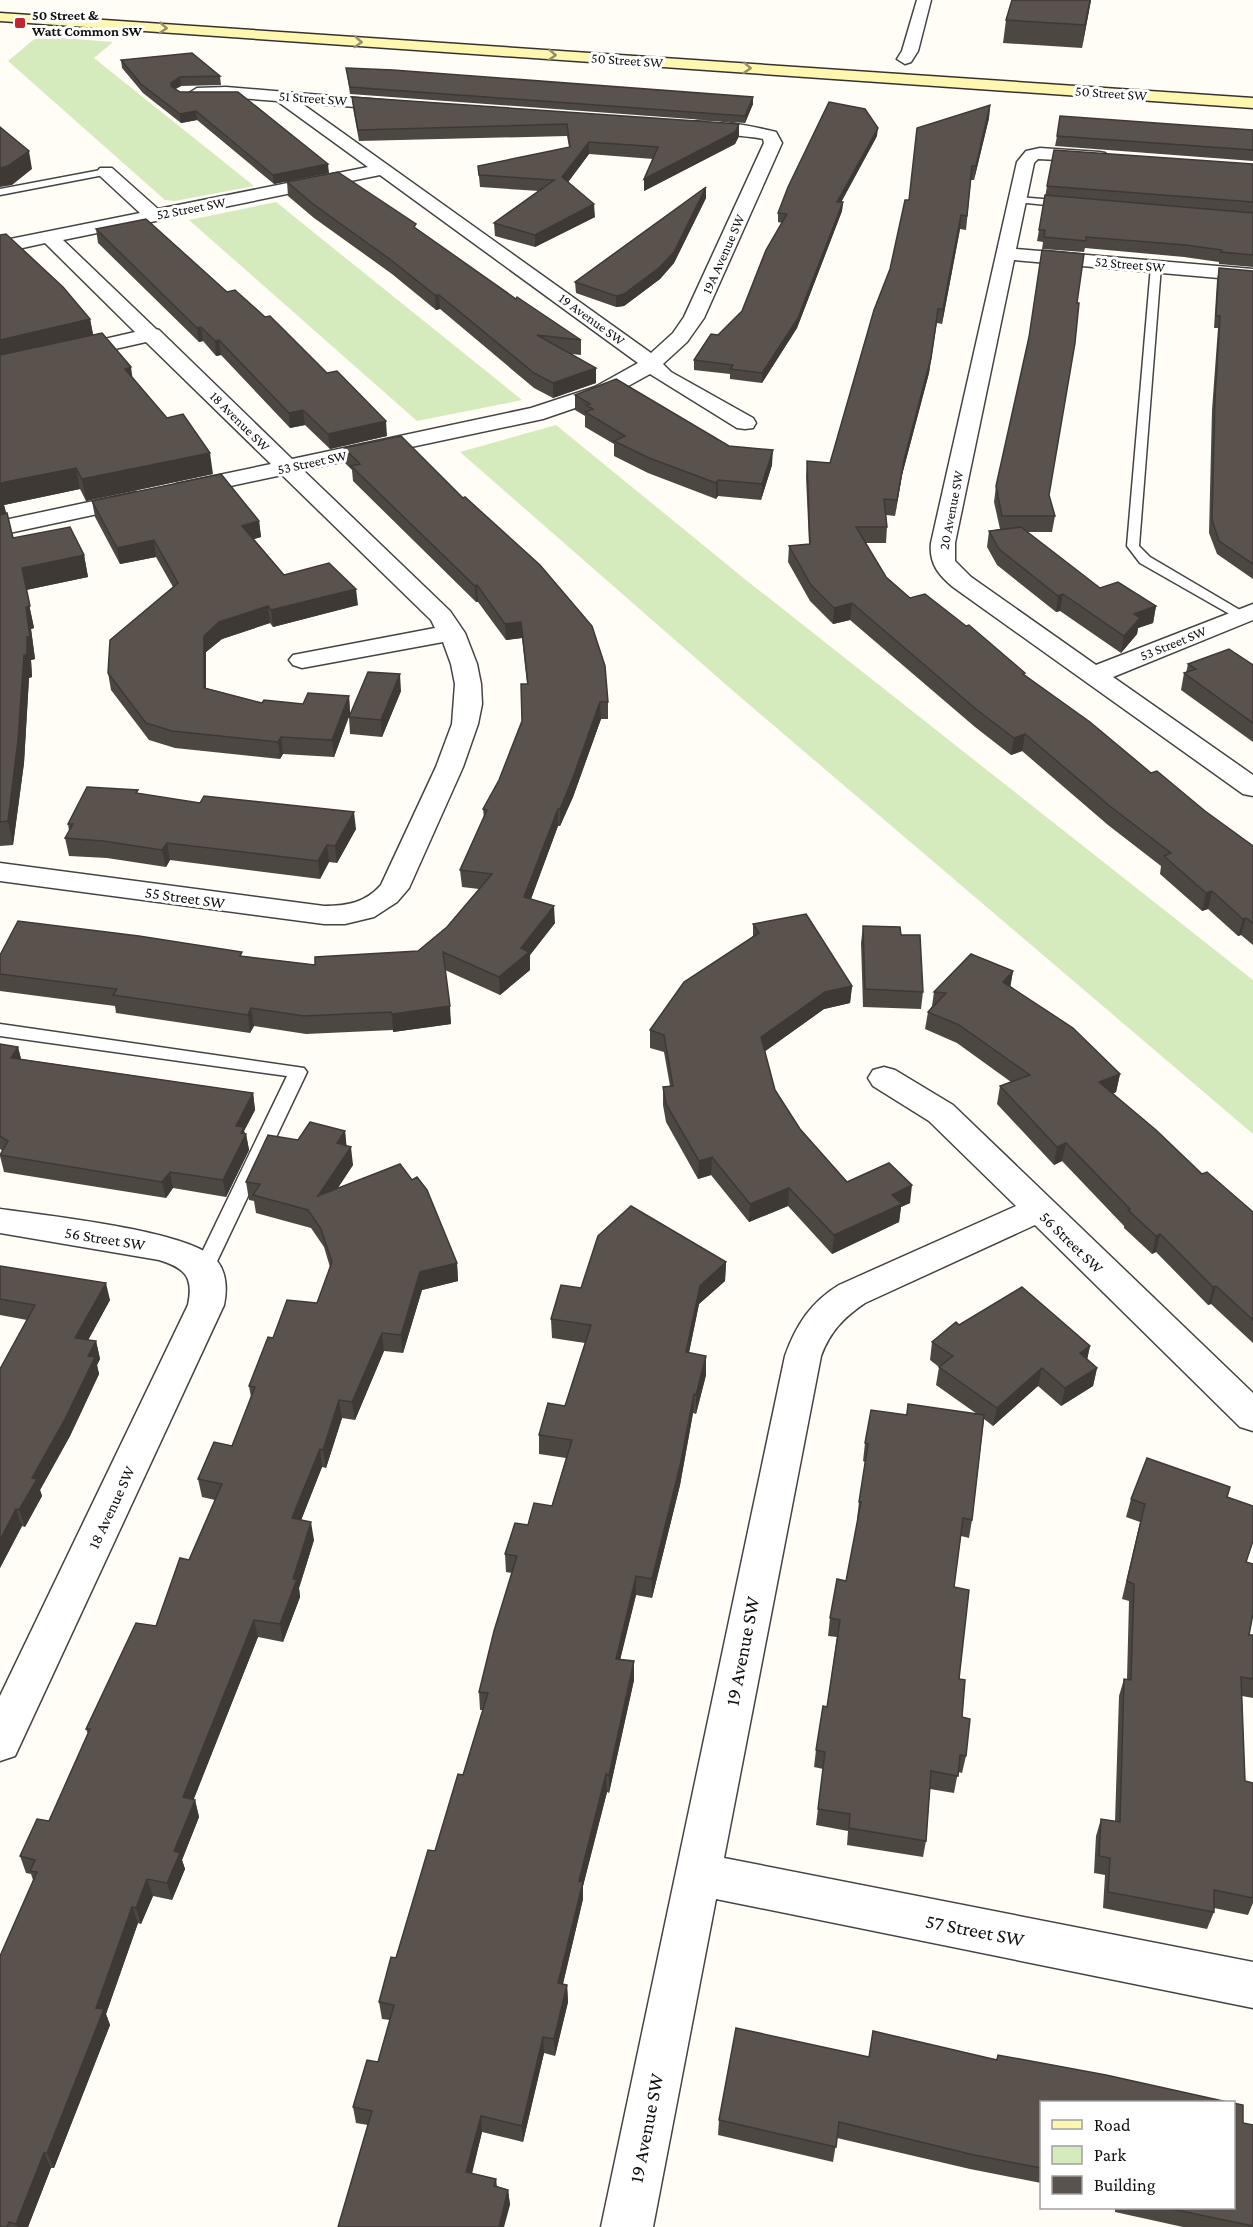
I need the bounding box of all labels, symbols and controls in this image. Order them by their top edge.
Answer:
place label: 50 Street & Watt Common SW [31,7,142,39]
marker: 50 Street & Watt Common SW [13,16,27,30]
one-way arrow [159,21,168,34]
one-way arrow [353,35,362,48]
one-way arrow [548,48,557,61]
street label: 50 Street SW [591,50,664,70]
one-way arrow [742,61,751,74]
street label: 50 Street SW [1075,83,1148,103]
street label: 51 Street SW [278,88,348,108]
street label: 52 Street SW [155,193,227,223]
street label: 19A Avenue SW [698,212,748,296]
street label: 52 Street SW [1094,253,1166,275]
street label: 19 Avenue SW [556,290,628,348]
street label: 18 Avenue SW [207,388,273,454]
street label: 53 Street SW [276,447,348,477]
street label: 20 Avenue SW [935,469,967,551]
street label: 53 Street SW [1137,622,1209,664]
street label: 55 Street SW [144,883,226,912]
street label: 56 Street SW [1037,1208,1107,1277]
street label: 56 Street SW [63,1224,147,1253]
street label: 18 Avenue SW [85,1463,138,1551]
street label: 19 Avenue SW [721,1594,763,1707]
street label: 57 Street SW [924,1910,1027,1950]
street label: 19 Avenue SW [625,2071,667,2184]
legend [1040,2101,1235,2209]
text: Road [1094,2115,1131,2135]
text: Park [1094,2145,1126,2165]
text: Building [1094,2175,1156,2195]

